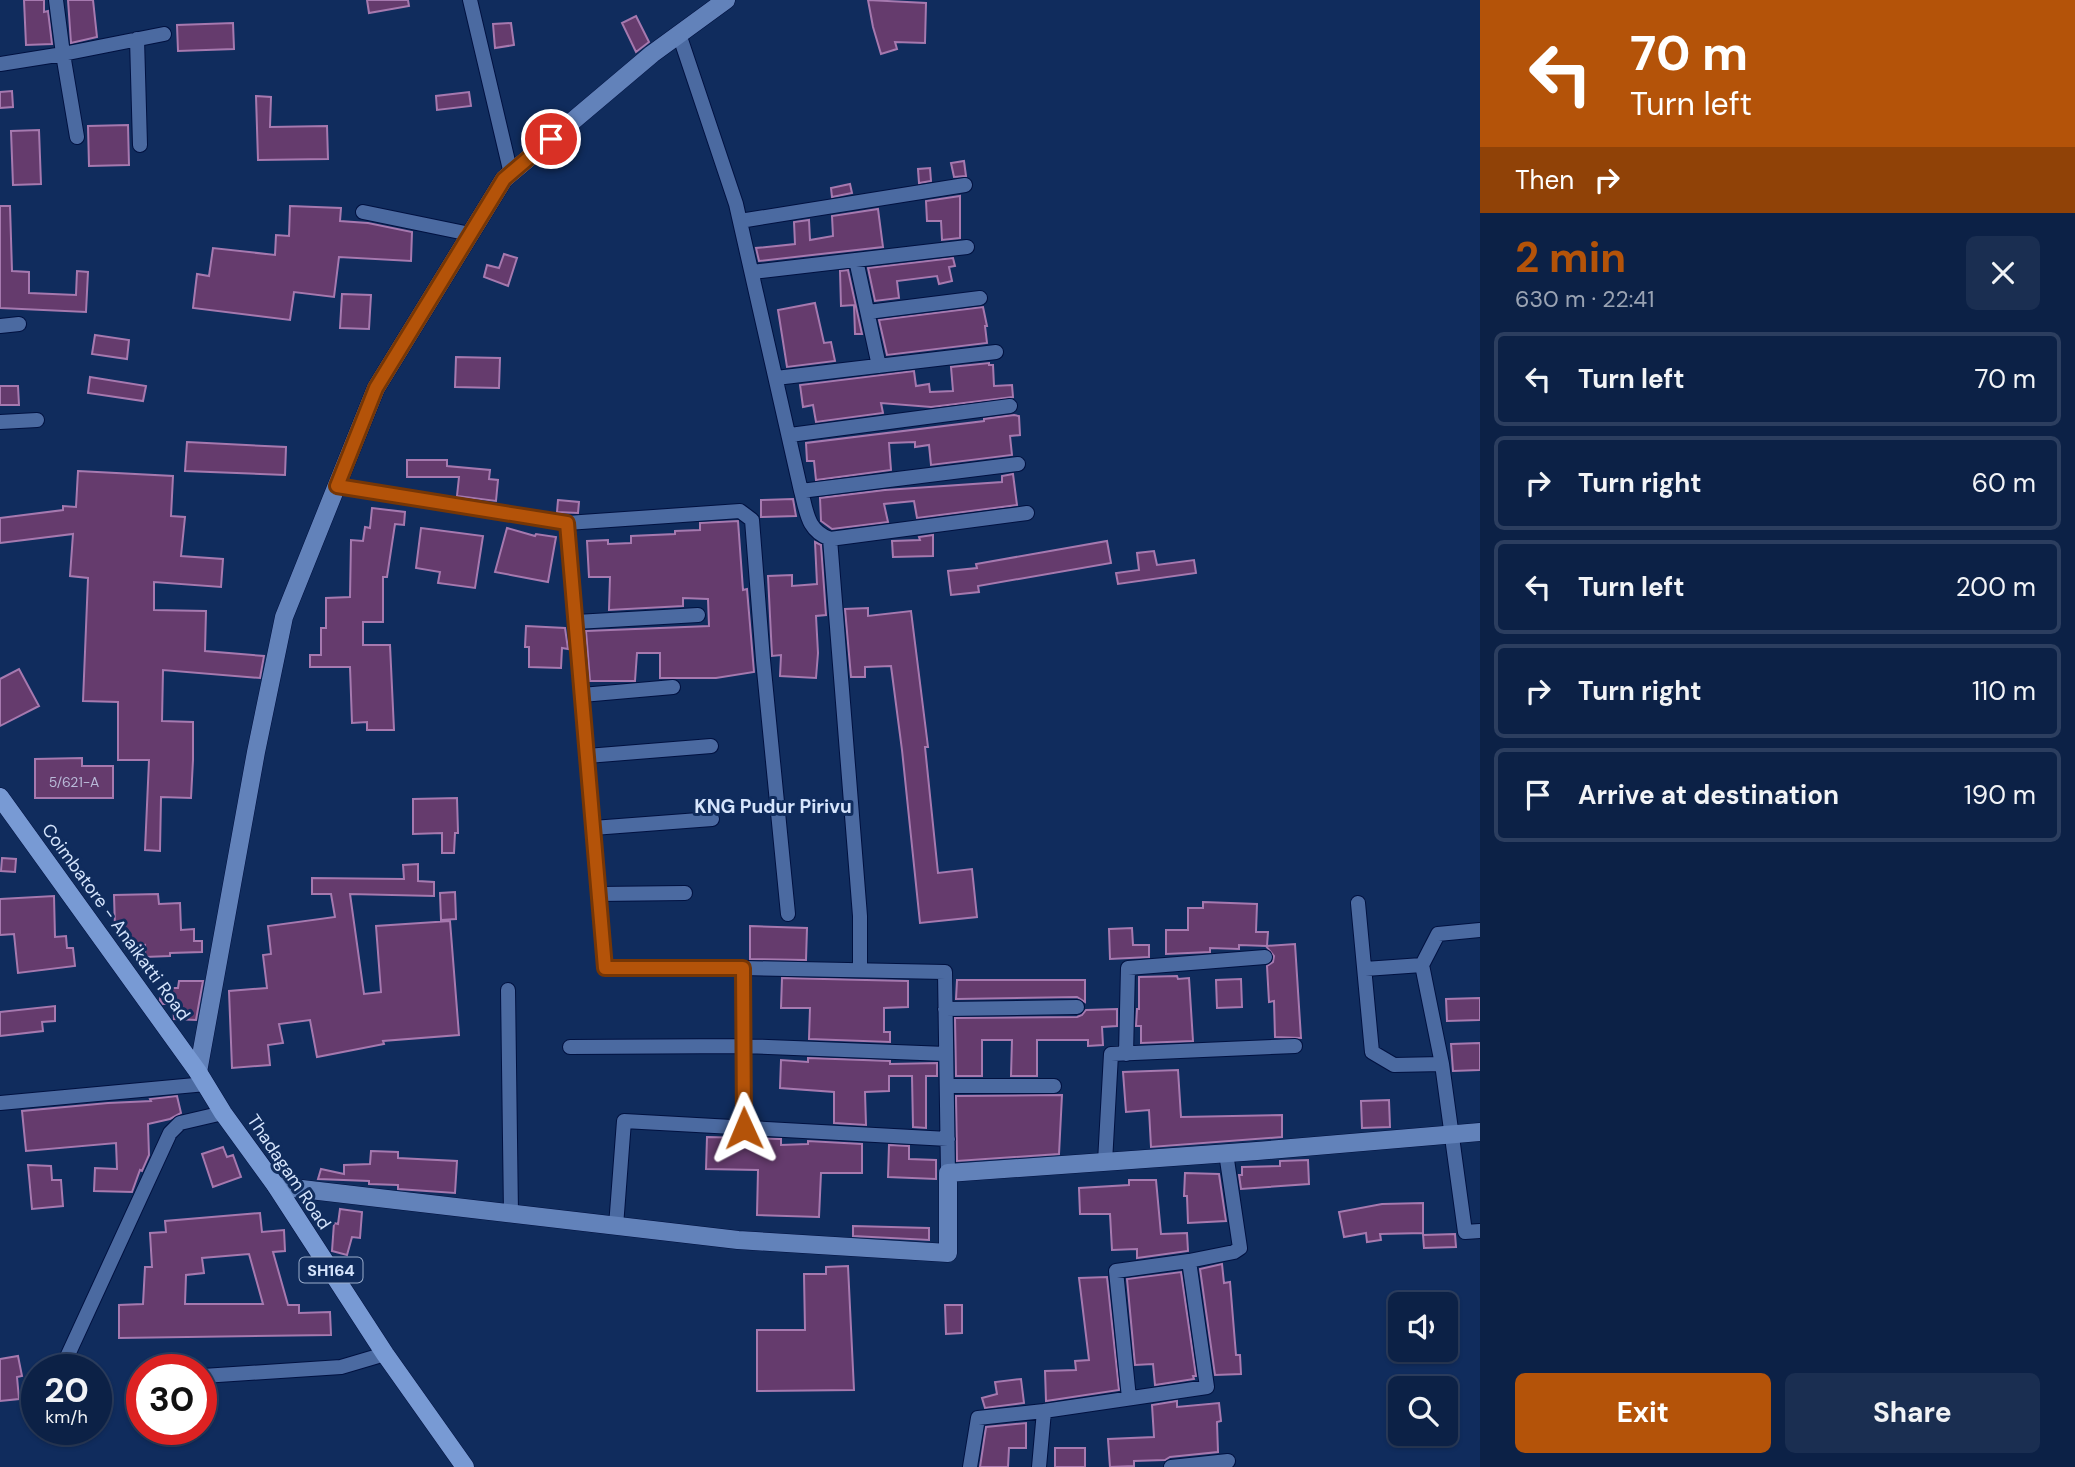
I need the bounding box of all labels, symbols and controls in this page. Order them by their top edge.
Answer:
text: 70 m [1630,21,1748,85]
icon: left [1515,28,1606,119]
text: Turn left [1630,83,1752,125]
pin [521,109,581,169]
icon: arrive [532,120,570,158]
icon: right [1588,161,1626,199]
text: Then [1515,163,1574,197]
text: 2 min [1515,230,1626,285]
button: close [1966,236,2040,310]
text: 630 m · 22:41 [1515,284,1654,314]
icon: left [1519,360,1557,398]
text: Turn left [1578,362,1685,396]
text: 70 m [1975,362,2036,396]
icon: right [1519,464,1557,502]
text: Turn right [1578,466,1702,500]
text: 60 m [1972,466,2036,500]
icon: left [1519,568,1557,606]
text: Turn left [1578,570,1685,604]
text: 200 m [1956,570,2036,604]
icon: right [1519,672,1557,710]
text: Turn right [1578,674,1702,708]
text: 110 m [1972,674,2036,708]
house number: 5/621-A [49,773,99,791]
icon: arrive [1519,776,1557,814]
text: Arrive at destination [1578,778,1839,812]
text: 190 m [1964,778,2036,812]
district label: KNG Pudur Pirivu [694,794,852,819]
street label: Coimbatore - Anaikatti Road [36,819,196,1025]
position arrow [707,1091,781,1165]
street label: Thadagam Road [242,1110,336,1234]
road number: SH164 [300,1258,362,1282]
map controls [1388,1292,1458,1446]
button: sound [1388,1292,1458,1362]
speed limit sign: 30 [126,1354,217,1445]
text: 20 [44,1367,89,1413]
button: Exit [1515,1373,1771,1453]
button: Share [1785,1373,2040,1453]
button: search [1388,1376,1458,1446]
text: km/h [45,1405,88,1429]

